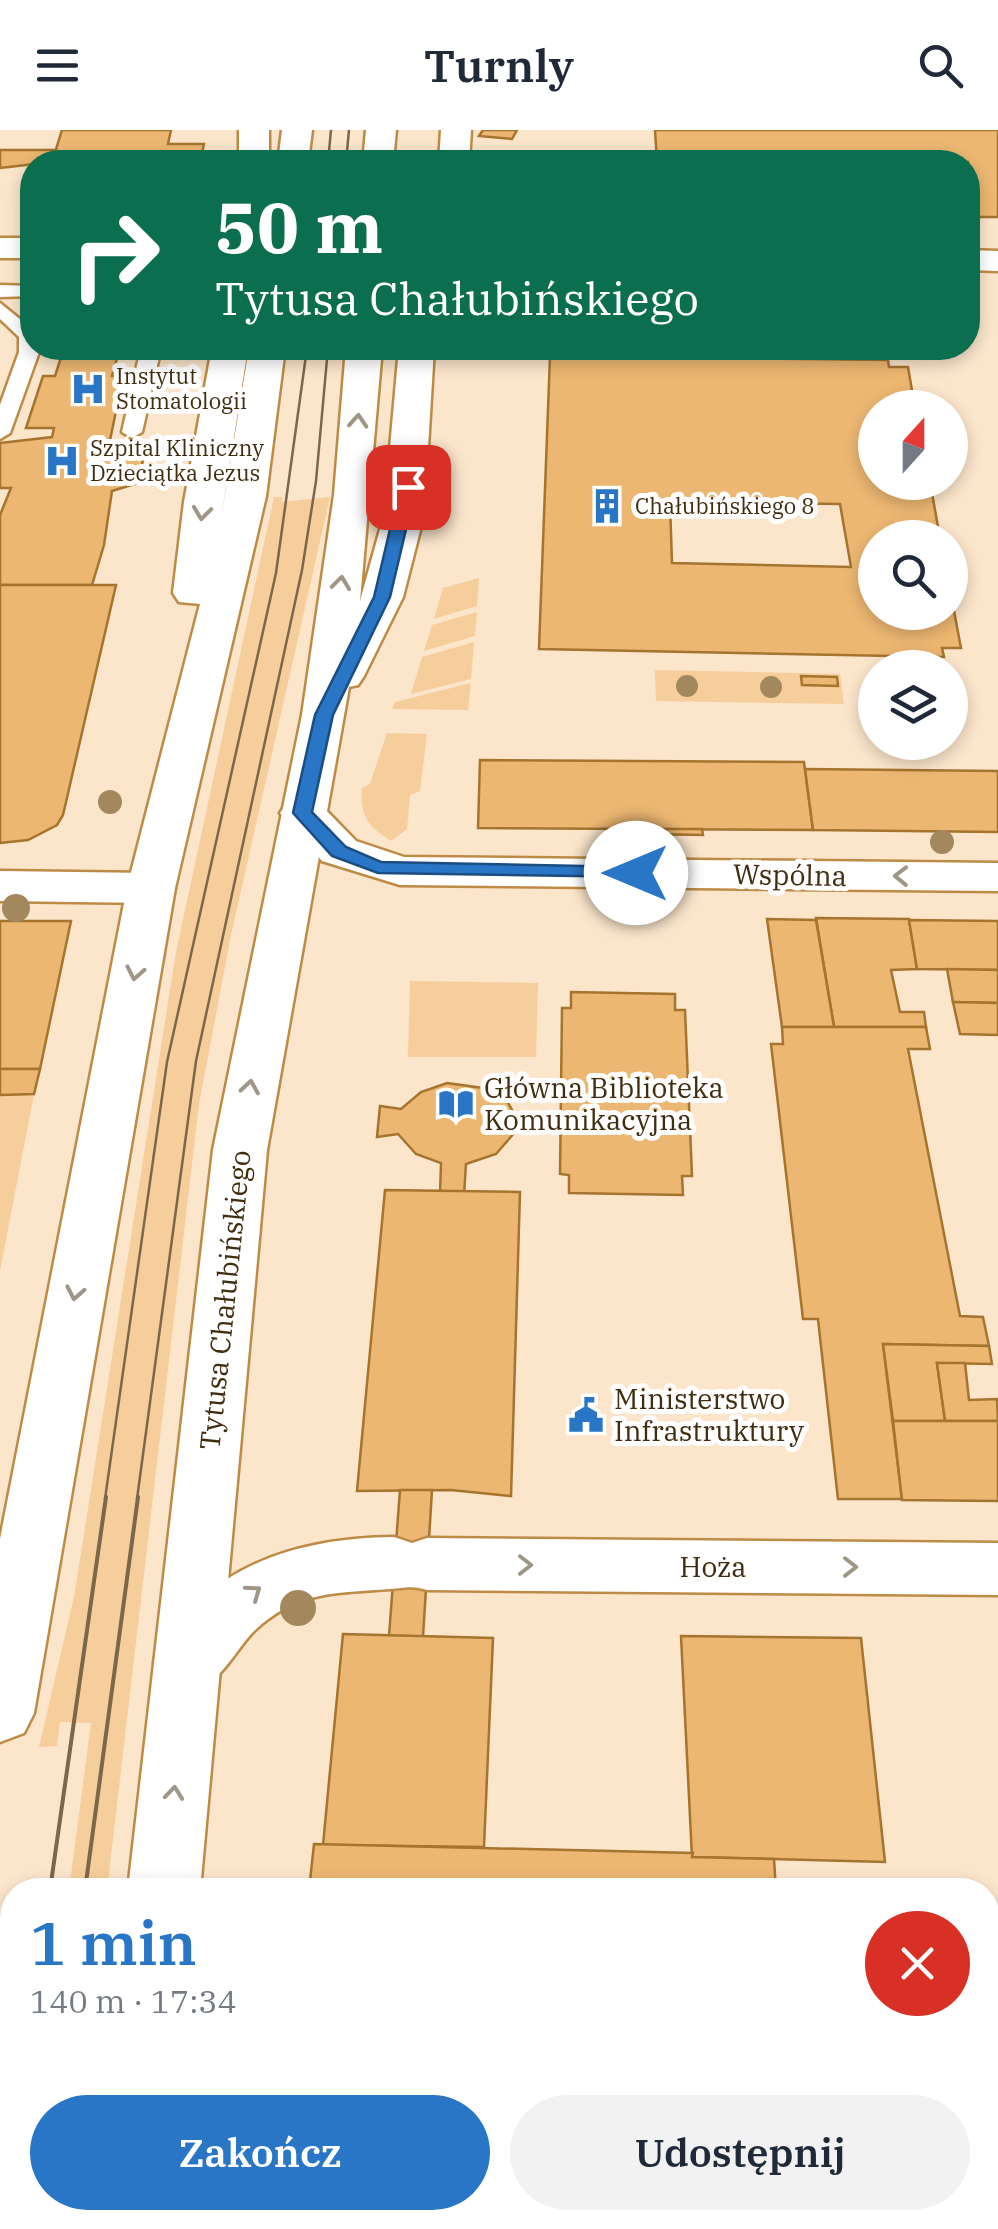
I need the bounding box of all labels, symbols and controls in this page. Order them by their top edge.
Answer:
text: Turnly [424,36,574,94]
icon: menu [30,38,85,93]
icon: search [913,38,968,93]
text: 50 m [215,181,383,272]
icon: right [50,190,180,320]
text: Tytusa Chałubińskiego [215,269,699,327]
place label: Instytut Stomatologii [116,361,247,415]
hospital icon: Instytut Stomatologii [69,370,107,408]
north arrow [858,390,968,500]
map controls [858,390,968,760]
one-way arrow [347,413,369,429]
place label: Szpital Kliniczny Dzieciątka Jezus [90,433,264,487]
hospital icon: Szpital Kliniczny Dzieciątka Jezus [43,442,81,480]
pin [366,445,451,530]
icon: arrive [381,460,436,515]
building icon: Chałubińskiego 8 [588,487,626,525]
place label: Chałubińskiego 8 [635,491,814,520]
one-way arrow [192,505,213,521]
button: search [858,520,968,630]
one-way arrow [330,575,351,591]
button: layers [858,650,968,760]
position arrow [584,821,688,925]
street label: Wspólna [733,855,847,894]
one-way arrow [892,865,908,887]
one-way arrow [125,964,146,981]
place label: Główna Biblioteka Komunikacyjna [484,1069,724,1138]
one-way arrow [239,1079,260,1095]
library icon: Główna Biblioteka Komunikacyjna [437,1085,475,1123]
street label: Tytusa Chałubińskiego [190,1148,259,1452]
one-way arrow [65,1284,86,1301]
place label: Ministerstwo Infrastruktury [614,1380,804,1449]
public building icon: Ministerstwo Infrastruktury [567,1396,605,1434]
street label: Hoża [679,1548,747,1585]
one-way arrow [518,1554,533,1576]
one-way arrow [842,1556,858,1578]
one-way arrow [243,1586,262,1605]
one-way arrow [163,1785,184,1801]
text: 1 min [30,1903,197,1982]
button: close [865,1911,970,2016]
text: 140 m · 17:34 [30,1980,237,2022]
button: Zakończ [30,2095,490,2210]
button: Udostępnij [510,2095,970,2210]

